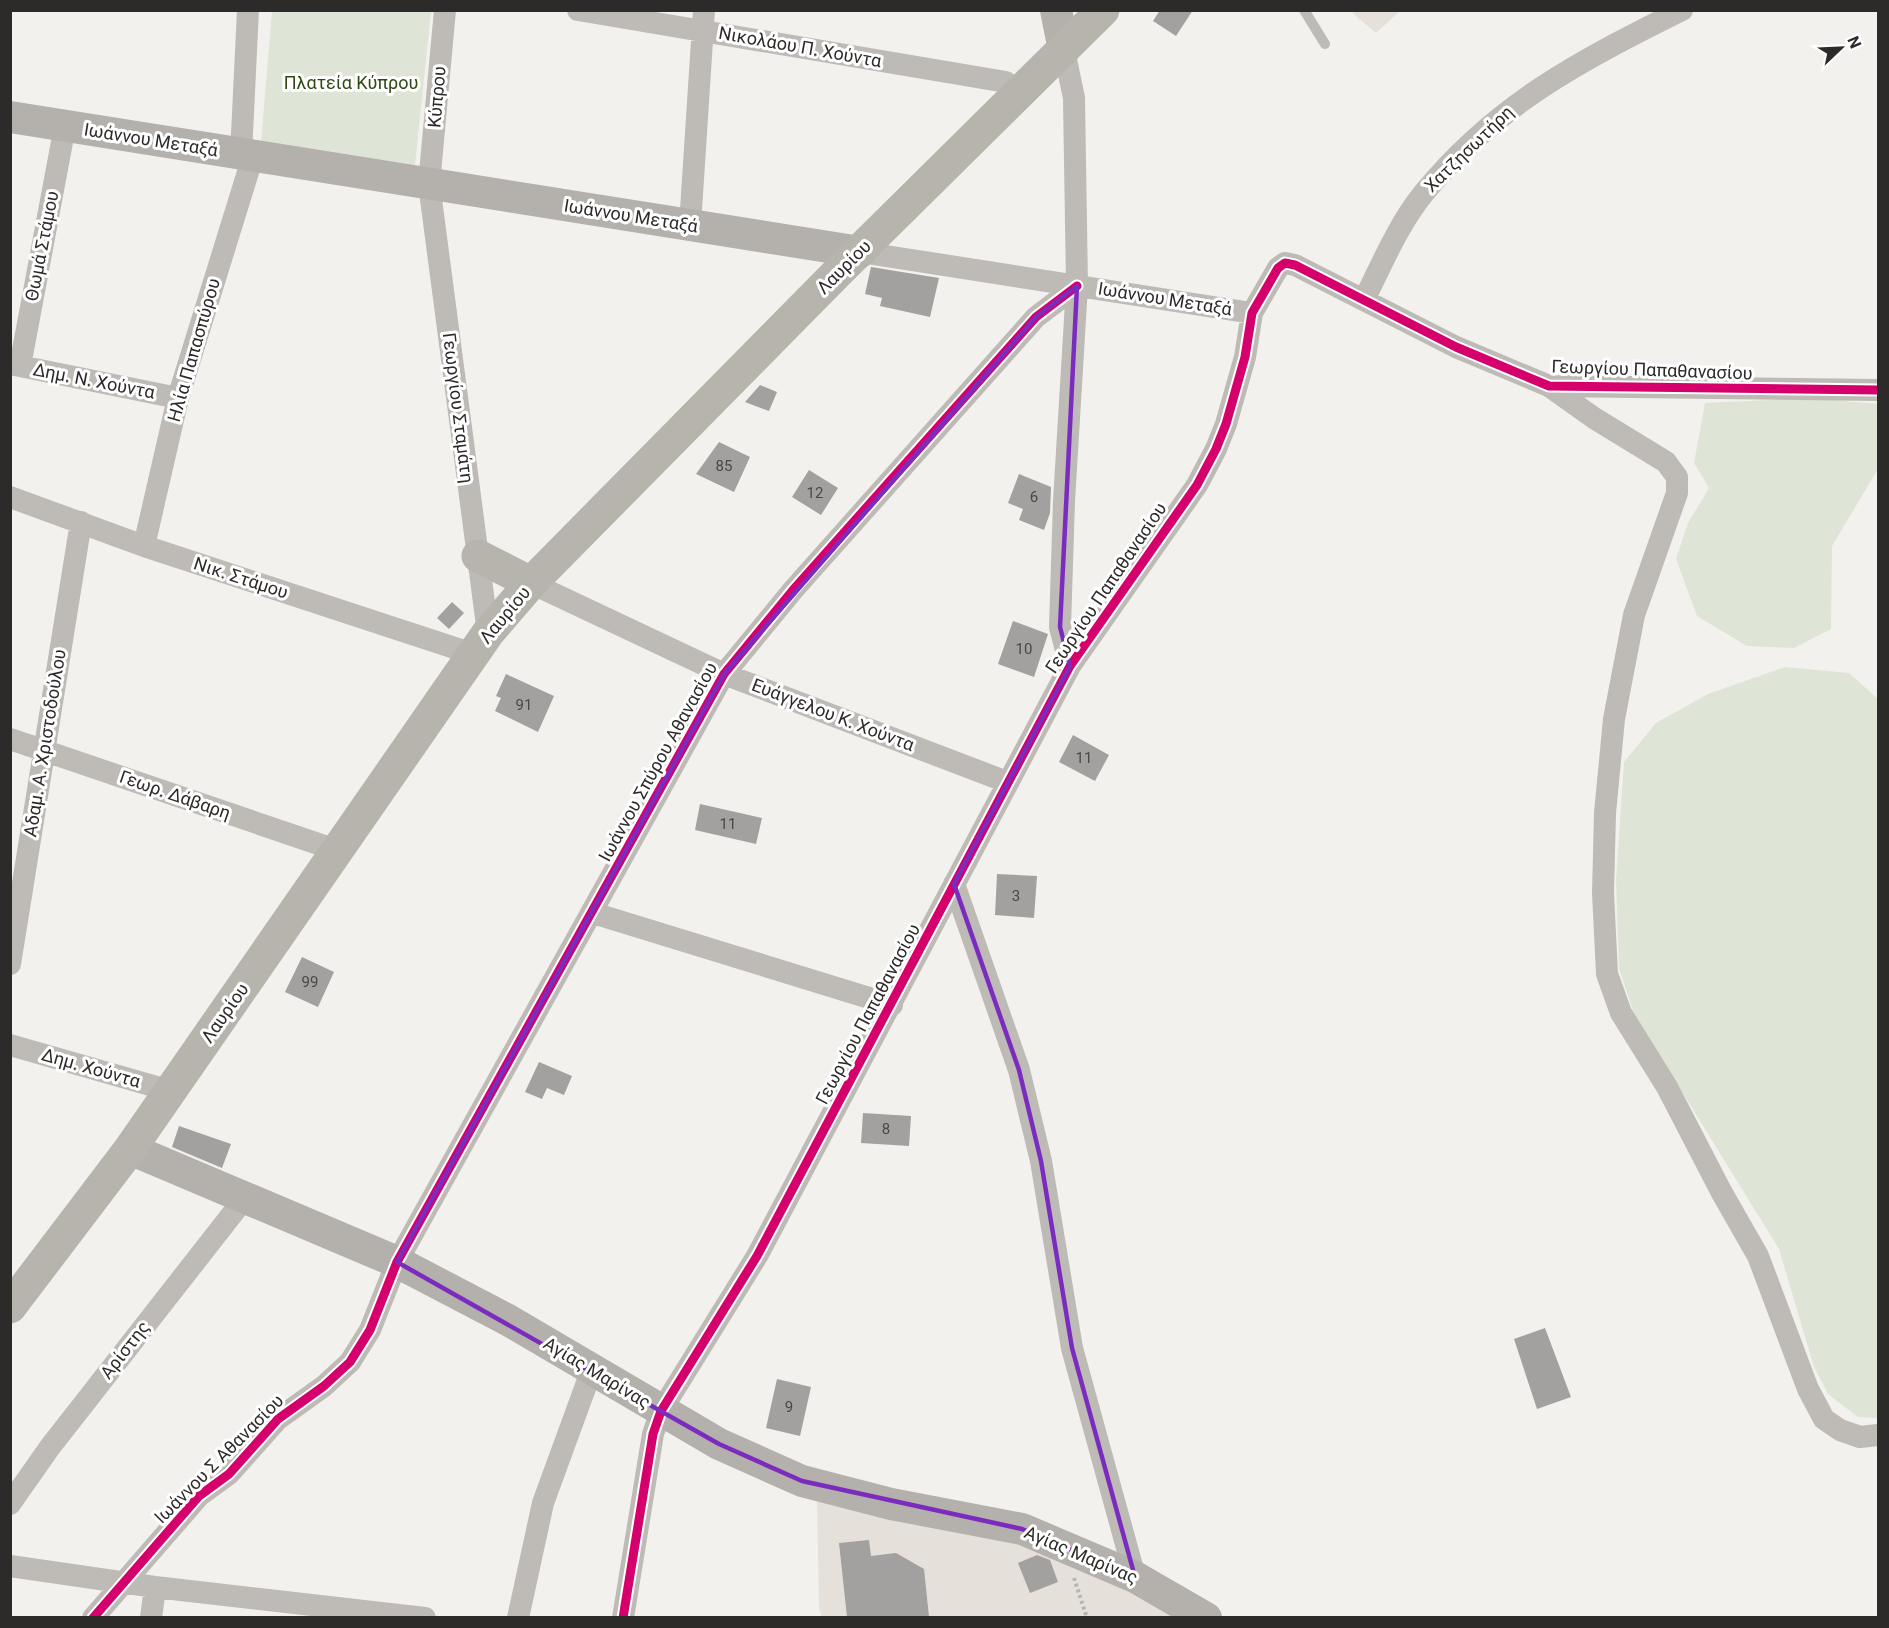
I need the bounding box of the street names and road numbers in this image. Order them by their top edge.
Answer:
street label: Νικολάου Π. Χούντα [717,22,884,71]
street label: Κύπρου [423,65,450,129]
street label: Χατζησωτήρη [1420,101,1517,196]
street label: Ιωάννου Μεταξά [83,119,220,161]
street label: Θωμά Στάμου [21,189,62,303]
street label: Ιωάννου Μεταξά [563,195,700,237]
street label: Λαυρίου [812,235,875,298]
street label: Ηλία Παπασπύρου [163,276,224,424]
street label: Ιωάννου Μεταξά [1097,278,1234,320]
street label: Γεωργίου Σταμάτη [439,331,478,484]
street label: Γεωργίου Παπαθανασίου [1551,355,1753,384]
street label: Δημ. Ν. Χούντα [31,358,158,403]
street label: Γεωργίου Παπαθανασίου [1041,498,1171,677]
street label: Νικ. Στάμου [191,552,291,603]
street label: Λαυρίου [475,582,535,647]
street label: Αδαμ. Α. Χριστοδούλου [19,648,70,838]
street label: Ιωάννου Σπύρου Αθανασίου [594,659,721,865]
street label: Ευάγγελου Κ. Χούντα [749,674,918,755]
street label: Γεωρ. Δάβαρη [117,766,233,823]
street label: Γεωργίου Παπαθανασίου [811,920,924,1108]
street label: Λαυρίου [197,979,253,1047]
street label: Δημ. Χούντα [39,1043,144,1092]
street label: Αρίστης [96,1317,154,1383]
street label: Αγίας Μαρίνας [540,1332,654,1413]
street label: Ιωάννου Σ Αθανασίου [150,1390,287,1527]
street label: Αγίας Μαρίνας [1021,1521,1141,1588]

